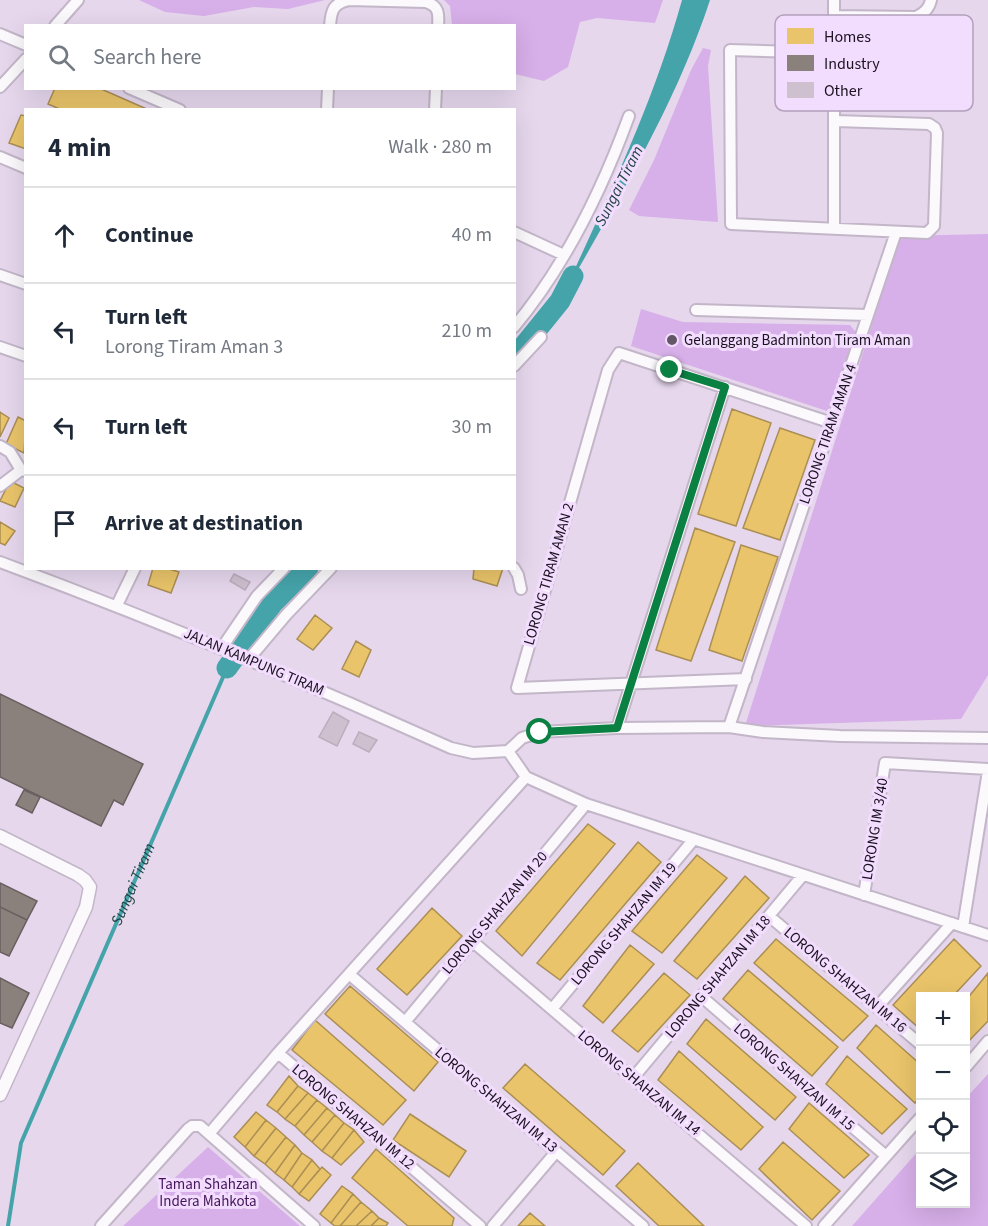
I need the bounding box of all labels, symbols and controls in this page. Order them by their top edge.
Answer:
legend [775,15,973,111]
search box [24,24,516,90]
text: Homes [824,26,871,48]
icon: search [45,41,78,74]
text: Search here [93,41,201,73]
text: Industry [824,53,880,75]
text: Other [824,80,863,102]
text: 4 min [48,129,111,166]
text: Walk · 280 m [388,133,492,161]
water label: Sungai Tiram [589,142,649,230]
icon: ahead [48,219,81,252]
text: Continue [105,219,194,251]
text: 40 m [452,221,492,249]
text: Turn left [105,301,187,333]
icon: left [48,315,81,348]
text: 210 m [442,317,492,345]
place label: Gelanggang Badminton Tiram Aman [684,330,911,351]
text: Lorong Tiram Aman 3 [105,333,283,361]
marker: Gelanggang Badminton Tiram Aman [665,333,679,347]
route end [656,356,682,382]
street label: LORONG TIRAM AMAN 4 [794,360,862,507]
icon: left [48,411,81,444]
text: Turn left [105,411,187,443]
text: 30 m [452,413,492,441]
street label: LORONG TIRAM AMAN 2 [519,500,579,648]
icon: arrive [48,507,81,540]
text: Arrive at destination [105,507,303,539]
street label: JALAN KAMPUNG TIRAM [181,623,327,701]
route start [526,718,552,744]
street label: LORONG IM 3/40 [857,777,893,881]
water label: Sungai Tiram [106,840,161,929]
street label: LORONG SHAHZAN IM 20 [437,847,553,979]
street label: LORONG SHAHZAN IM 19 [566,858,682,990]
street label: LORONG SHAHZAN IM 18 [660,911,776,1043]
street label: LORONG SHAHZAN IM 16 [779,922,911,1038]
map controls [916,992,970,1208]
button: + [916,992,970,1046]
street label: LORONG SHAHZAN IM 15 [729,1018,859,1136]
street label: LORONG SHAHZAN IM 14 [573,1025,705,1141]
street label: LORONG SHAHZAN IM 13 [430,1042,562,1158]
button: − [916,1046,970,1100]
street label: LORONG SHAHZAN IM 12 [287,1059,419,1175]
button: locate [916,1100,970,1154]
button: layers [916,1154,970,1208]
park label: Taman Shahzan Indera Mahkota [158,1174,258,1212]

